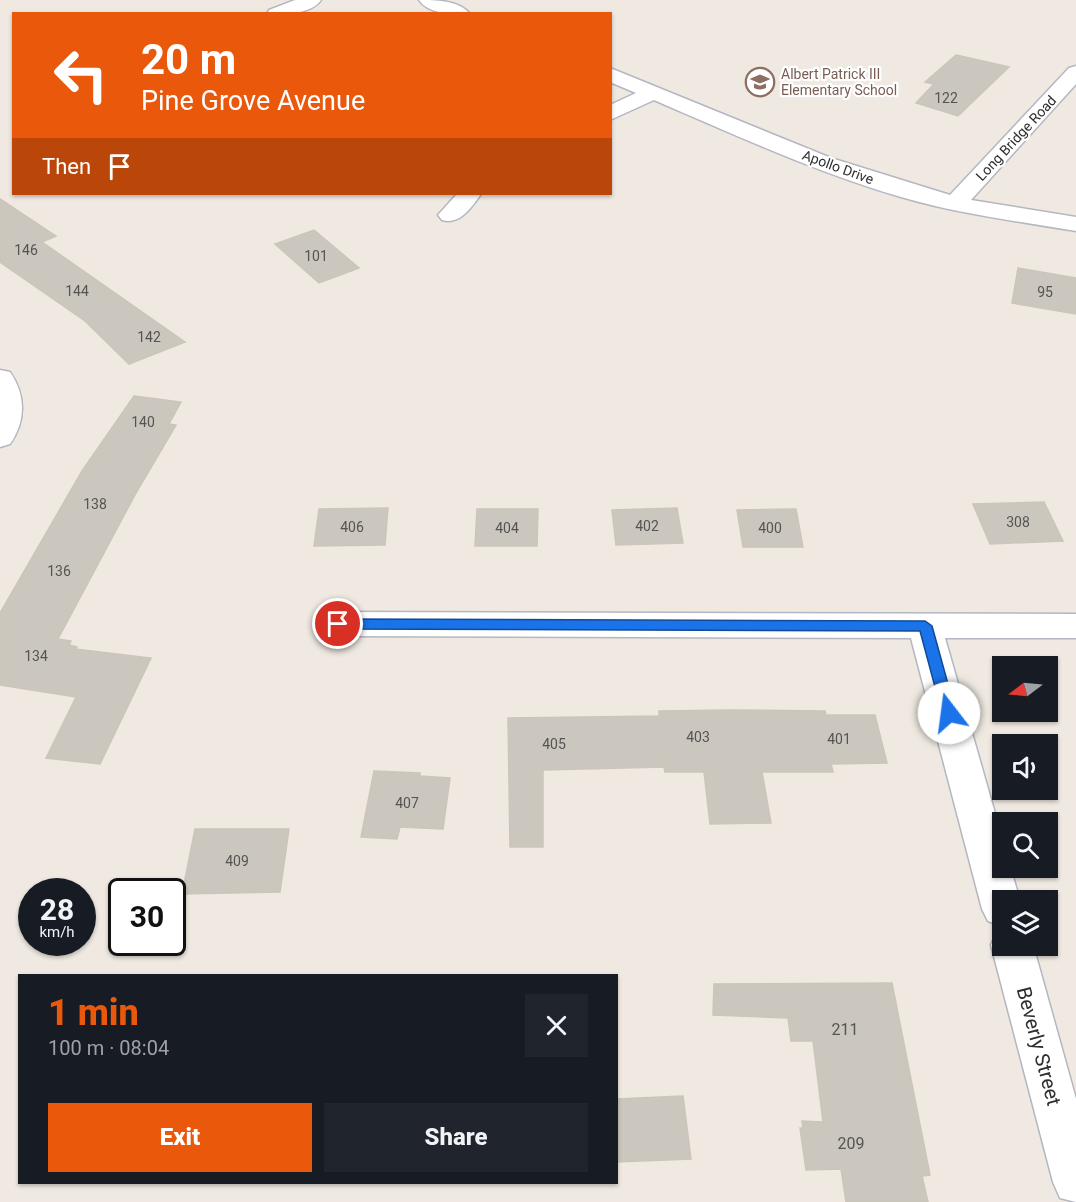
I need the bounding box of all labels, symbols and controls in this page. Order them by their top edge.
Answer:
text: 20 m [141,35,236,84]
icon: left [42,36,120,114]
school or university icon: Albert Patrick III Elementary School [744,66,776,98]
place label: Albert Patrick III Elementary School [781,66,897,98]
text: Pine Grove Avenue [141,85,365,117]
house number: 122 [934,90,958,106]
street label: Long Bridge Road [973,92,1059,184]
street label: Apollo Drive [800,147,876,187]
icon: arrive [103,150,136,183]
text: Then [42,154,91,179]
house number: 146 [14,242,38,258]
house number: 101 [304,248,328,264]
house number: 144 [65,283,89,299]
house number: 95 [1037,284,1053,300]
house number: 142 [137,329,161,345]
house number: 140 [131,414,155,430]
house number: 138 [83,496,107,512]
house number: 308 [1006,514,1030,530]
house number: 402 [635,518,659,534]
house number: 406 [340,519,364,535]
house number: 404 [495,520,519,536]
house number: 400 [758,520,782,536]
house number: 136 [47,563,71,579]
pin [312,598,363,649]
icon: arrive [321,607,354,640]
house number: 134 [24,648,48,664]
north arrow [992,656,1058,722]
map controls [992,656,1058,956]
position arrow [917,681,981,745]
house number: 403 [686,729,710,745]
house number: 401 [827,731,851,747]
button: sound [992,734,1058,800]
house number: 405 [542,736,566,752]
house number: 407 [395,795,419,811]
button: search [992,812,1058,878]
house number: 409 [225,853,249,869]
speed limit sign: 30 [108,878,186,956]
button: layers [992,890,1058,956]
text: 28 [40,892,74,927]
text: km/h [39,923,75,941]
street label: Beverly Street [1012,984,1066,1108]
text: 1 min [48,992,139,1034]
button: close [525,994,588,1057]
house number: 211 [832,1020,858,1039]
text: 100 m · 08:04 [48,1036,169,1060]
button: Exit [48,1103,312,1172]
button: Share [324,1103,588,1172]
house number: 209 [838,1134,864,1153]

